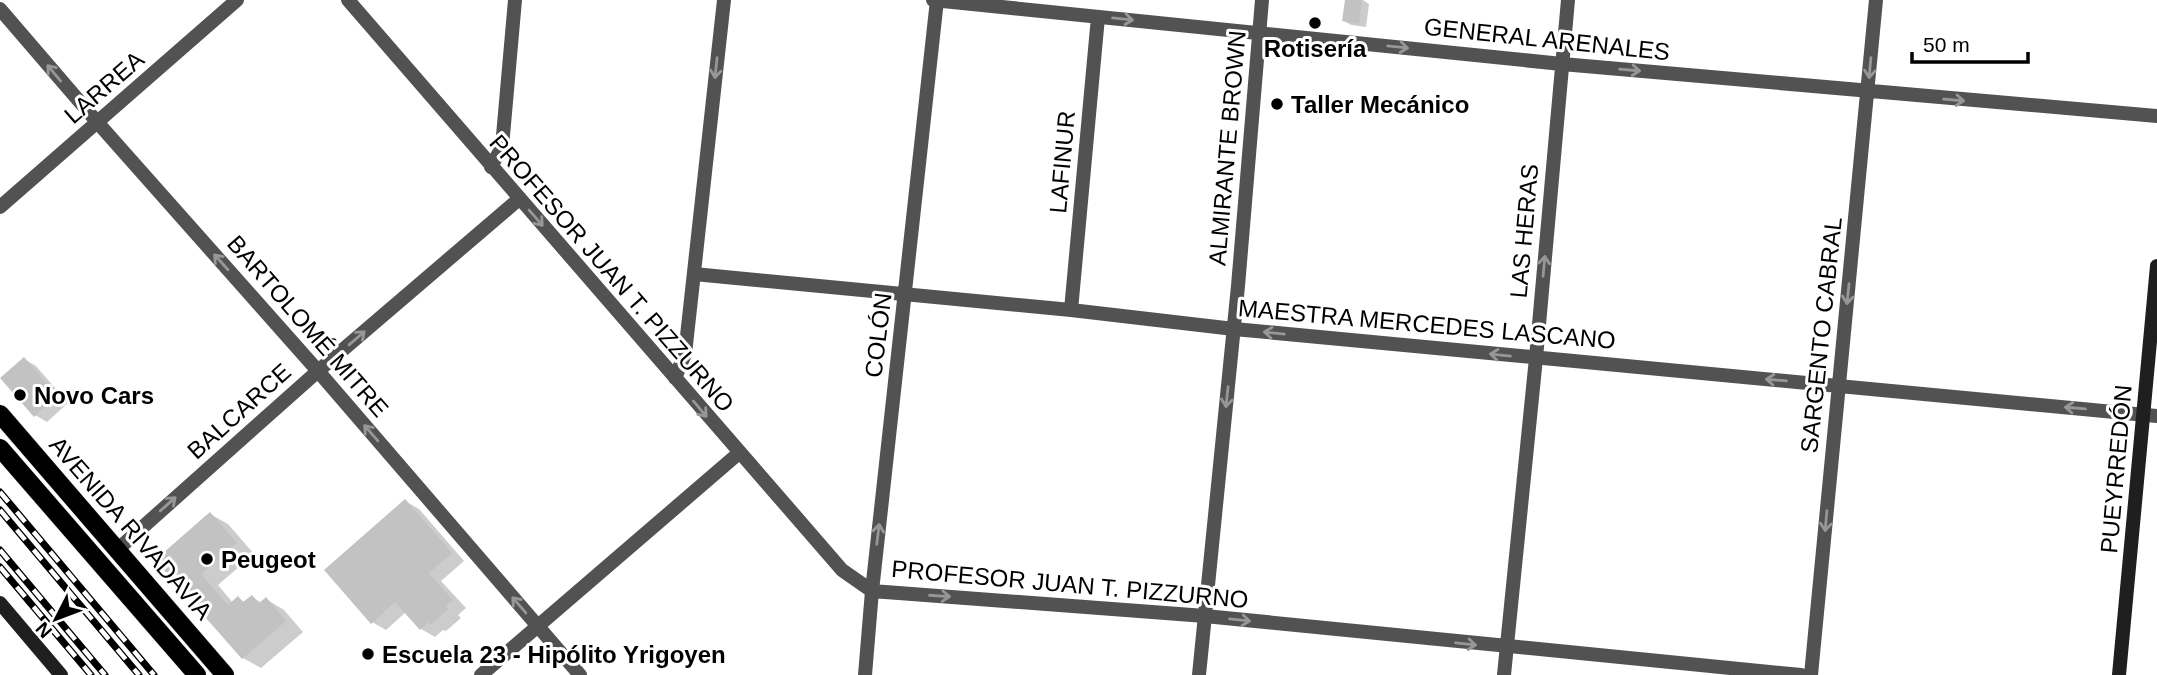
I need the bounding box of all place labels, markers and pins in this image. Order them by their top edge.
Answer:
marker: Rotisería [1307,15,1323,31]
place label: Rotisería [1264,35,1367,62]
place label: Taller Mecánico [1291,91,1469,118]
marker: Taller Mecánico [1269,96,1285,112]
place label: Novo Cars [34,382,154,409]
marker: Novo Cars [12,387,28,403]
place label: Peugeot [221,546,316,573]
marker: Peugeot [199,551,215,567]
place label: Escuela 23 - Hipólito Yrigoyen [382,641,726,668]
marker: Escuela 23 - Hipólito Yrigoyen [360,646,376,662]

